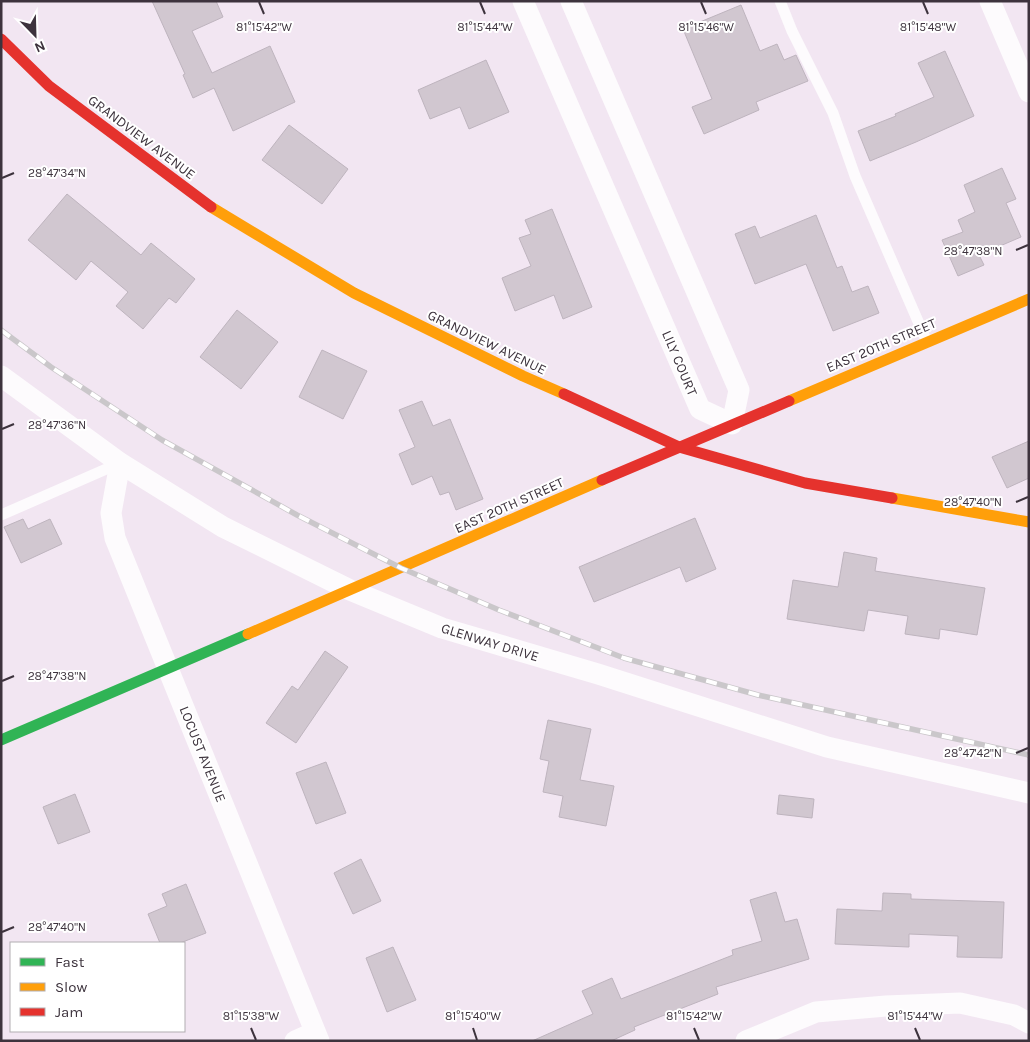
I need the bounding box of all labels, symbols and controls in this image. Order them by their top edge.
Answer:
north arrow [10,10,60,60]
text: 81°15'42"W [236,20,292,34]
text: 81°15'44"W [457,20,513,34]
text: 81°15'46"W [678,20,734,34]
text: 81°15'48"W [900,20,956,34]
text: N [32,37,48,56]
street label: GRANDVIEW AVENUE [85,92,199,183]
text: 28°47'34"N [28,166,86,180]
text: 28°47'38"N [944,244,1002,258]
street label: GRANDVIEW AVENUE [425,306,549,379]
street label: EAST 20TH STREET [824,315,939,376]
street label: LILY COURT [658,328,701,398]
text: 28°47'36"N [28,418,86,432]
street label: EAST 20TH STREET [452,474,566,537]
text: 28°47'40"N [944,495,1002,509]
street label: GLENWAY DRIVE [439,620,541,665]
text: 28°47'38"N [28,669,86,683]
street label: LOCUST AVENUE [176,704,230,805]
text: 28°47'42"N [944,746,1002,760]
text: 28°47'40"N [28,920,86,934]
legend [10,942,185,1032]
text: Fast [55,953,85,971]
text: Slow [55,978,87,996]
text: Jam [55,1003,83,1021]
text: 81°15'38"W [223,1009,280,1023]
text: 81°15'40"W [445,1009,501,1023]
text: 81°15'42"W [666,1009,722,1023]
text: 81°15'44"W [887,1009,943,1023]

